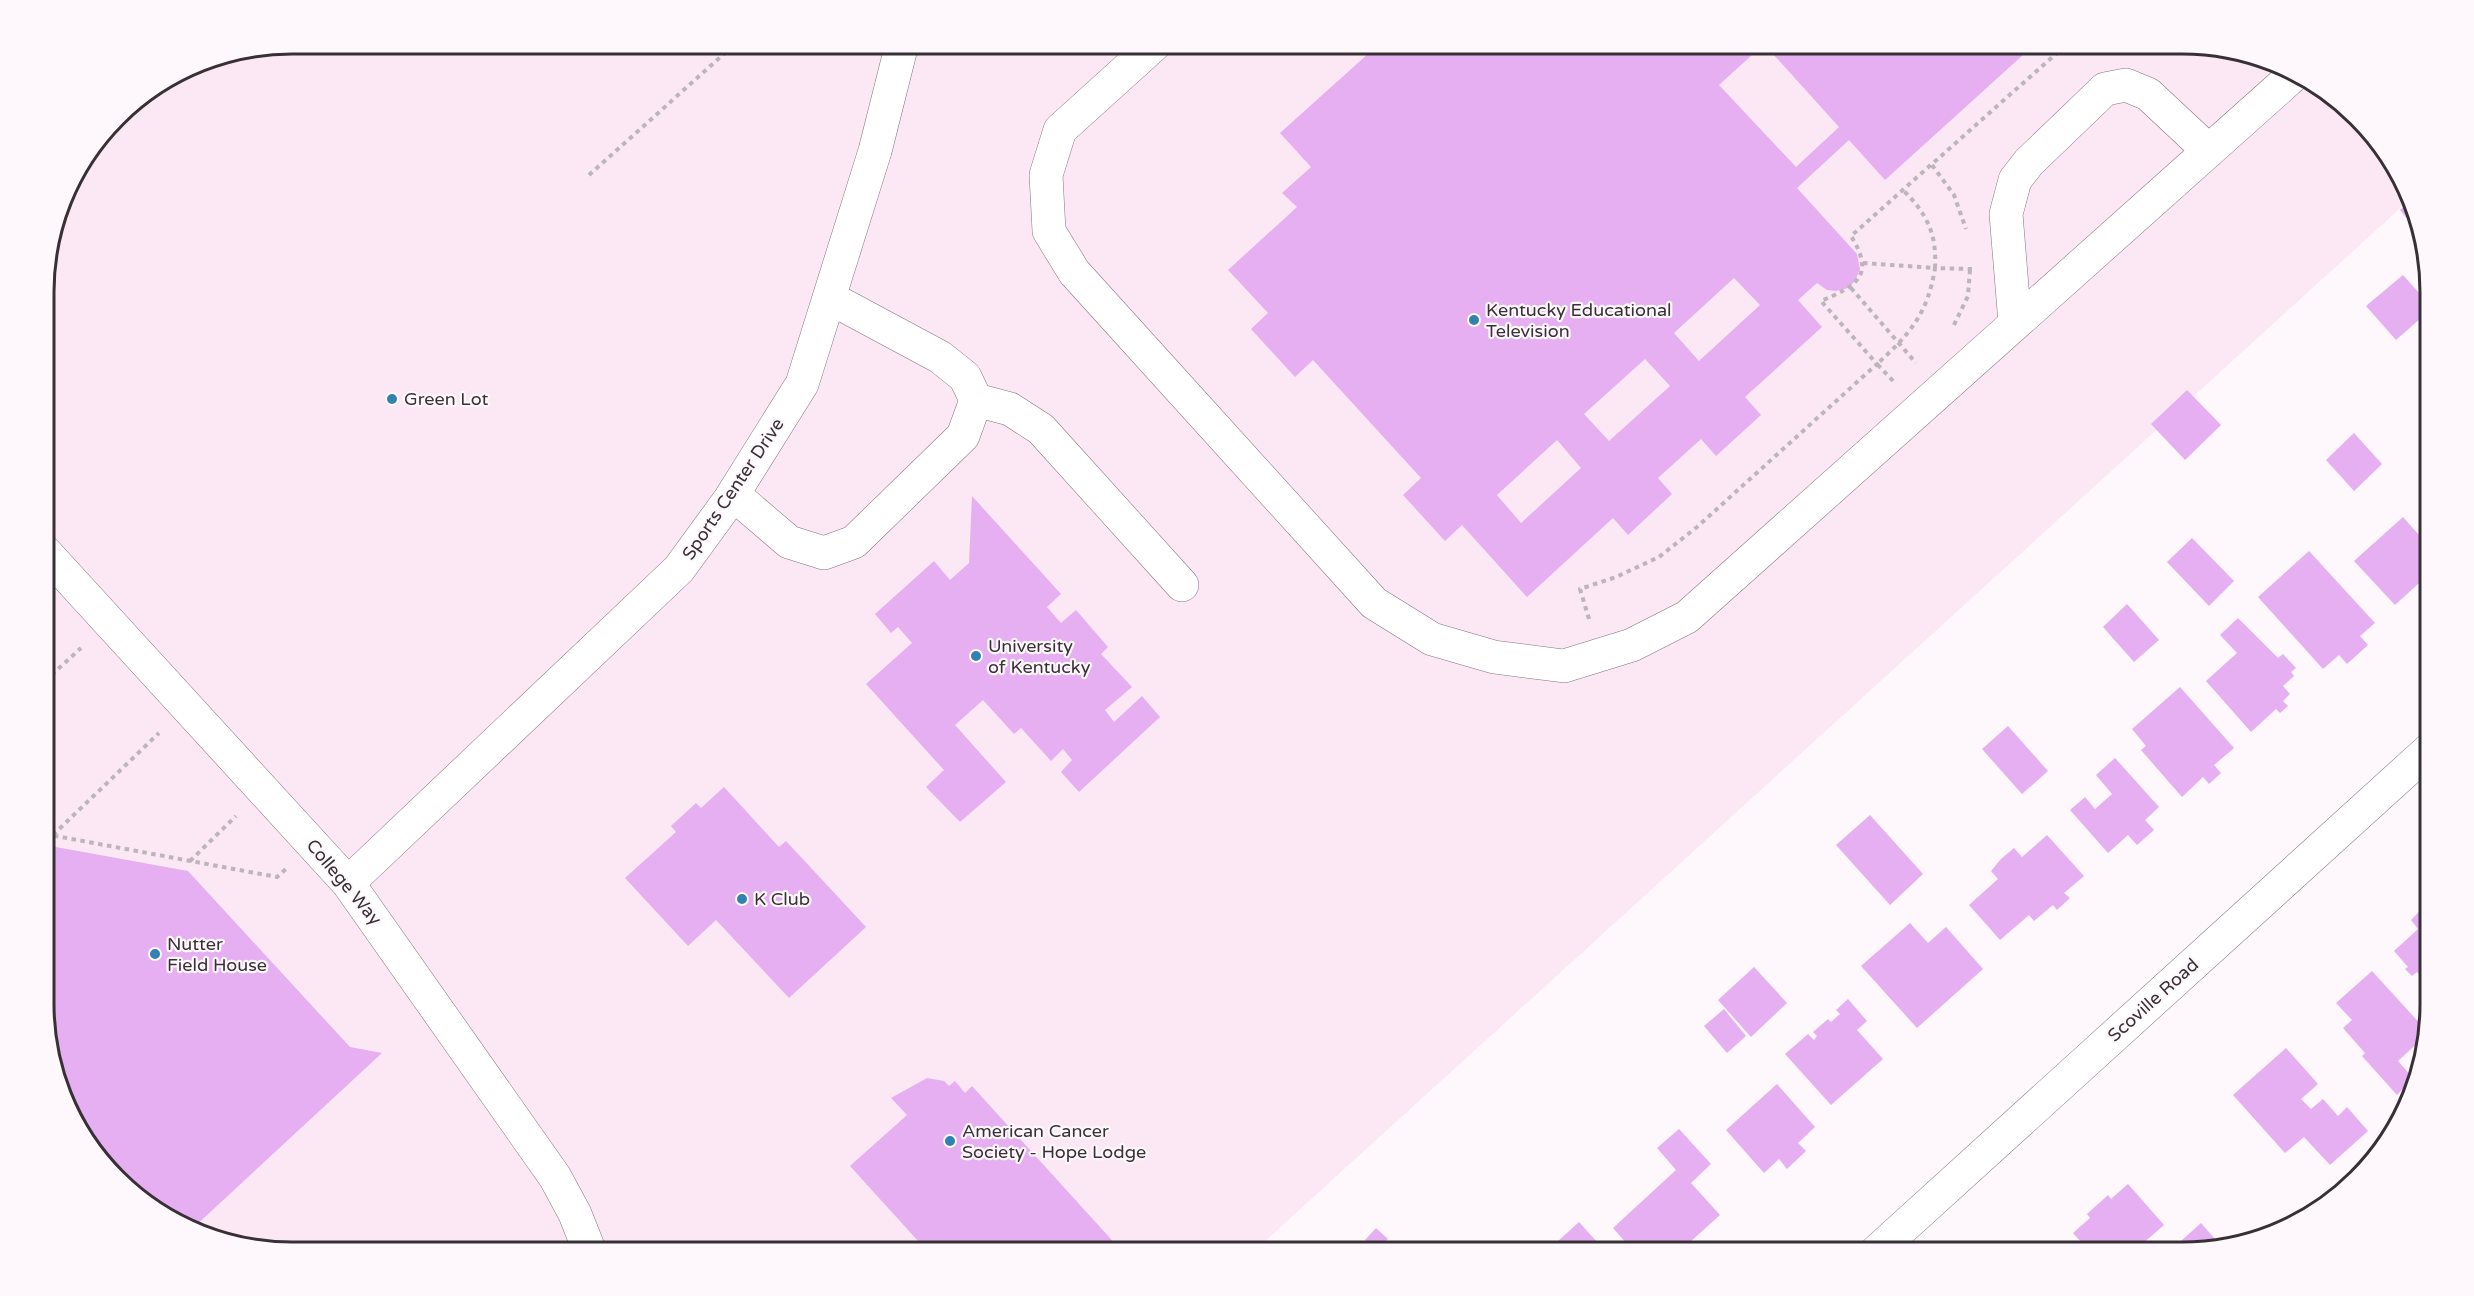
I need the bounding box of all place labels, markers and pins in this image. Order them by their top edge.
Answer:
place label: Kentucky Educational Television [1486,299,1672,342]
marker: Kentucky Educational Television [1467,313,1481,327]
place label: Green Lot [404,388,489,410]
marker: Green Lot [385,392,399,406]
place label: University of Kentucky [988,635,1091,678]
marker: University of Kentucky [969,649,983,663]
place label: K Club [754,888,810,910]
marker: K Club [735,892,749,906]
place label: Nutter Field House [167,933,267,976]
marker: Nutter Field House [148,947,162,961]
place label: American Cancer Society - Hope Lodge [962,1120,1146,1163]
marker: American Cancer Society - Hope Lodge [943,1134,957,1148]

